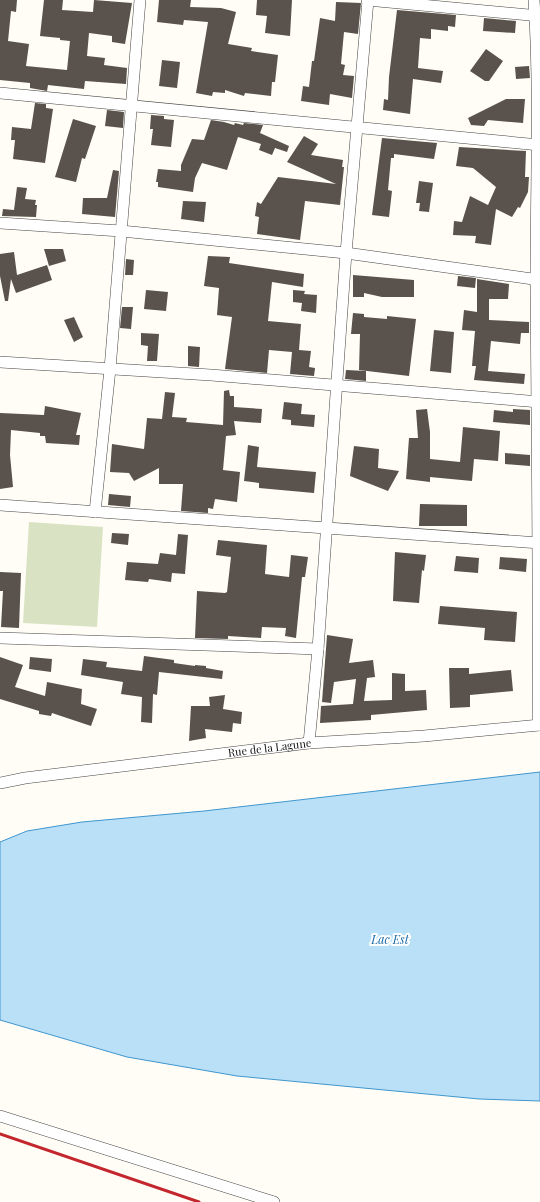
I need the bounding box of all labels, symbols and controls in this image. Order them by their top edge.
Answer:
street label: Rue de la Lagune [227,735,313,760]
water label: Lac Est [370,931,410,947]

